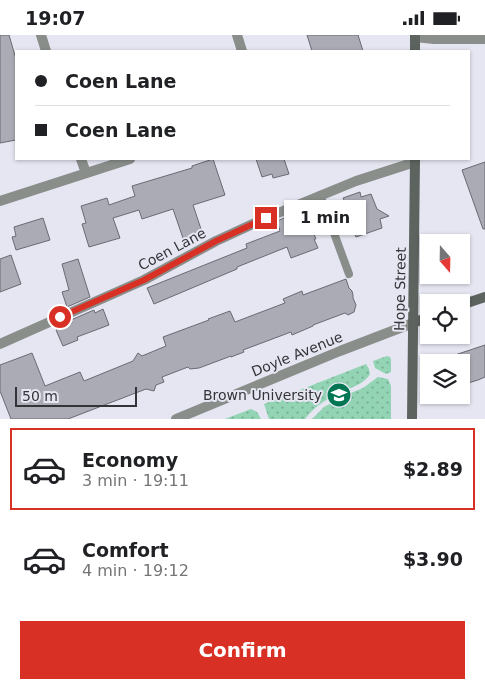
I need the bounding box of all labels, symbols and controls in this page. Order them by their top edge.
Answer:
text: 19:07 [25,7,85,29]
text: Coen Lane [65,70,176,92]
text: Coen Lane [65,119,176,141]
callout: 1 min [284,201,366,235]
route end [255,207,277,229]
text: 1 min [300,208,350,227]
street label: Coen Lane [136,225,208,273]
north arrow [420,234,470,284]
map controls [420,234,470,404]
street label: Hope Street [391,247,409,331]
button: locate [420,294,470,344]
route start [49,306,71,328]
street label: Doyle Avenue [249,328,345,380]
button: layers [420,354,470,404]
school or university icon: Brown University [326,382,352,408]
scale bar [15,384,138,407]
place label: Brown University [203,387,322,403]
text: 50 m [22,388,58,404]
icon: car [22,447,67,492]
text: Economy [82,449,178,471]
text: $2.89 [403,458,463,480]
text: 3 min · 19:11 [82,471,189,490]
icon: car [22,537,67,582]
text: Comfort [82,539,169,561]
text: $3.90 [403,548,463,570]
text: 4 min · 19:12 [82,561,189,580]
button: Confirm [20,621,465,679]

